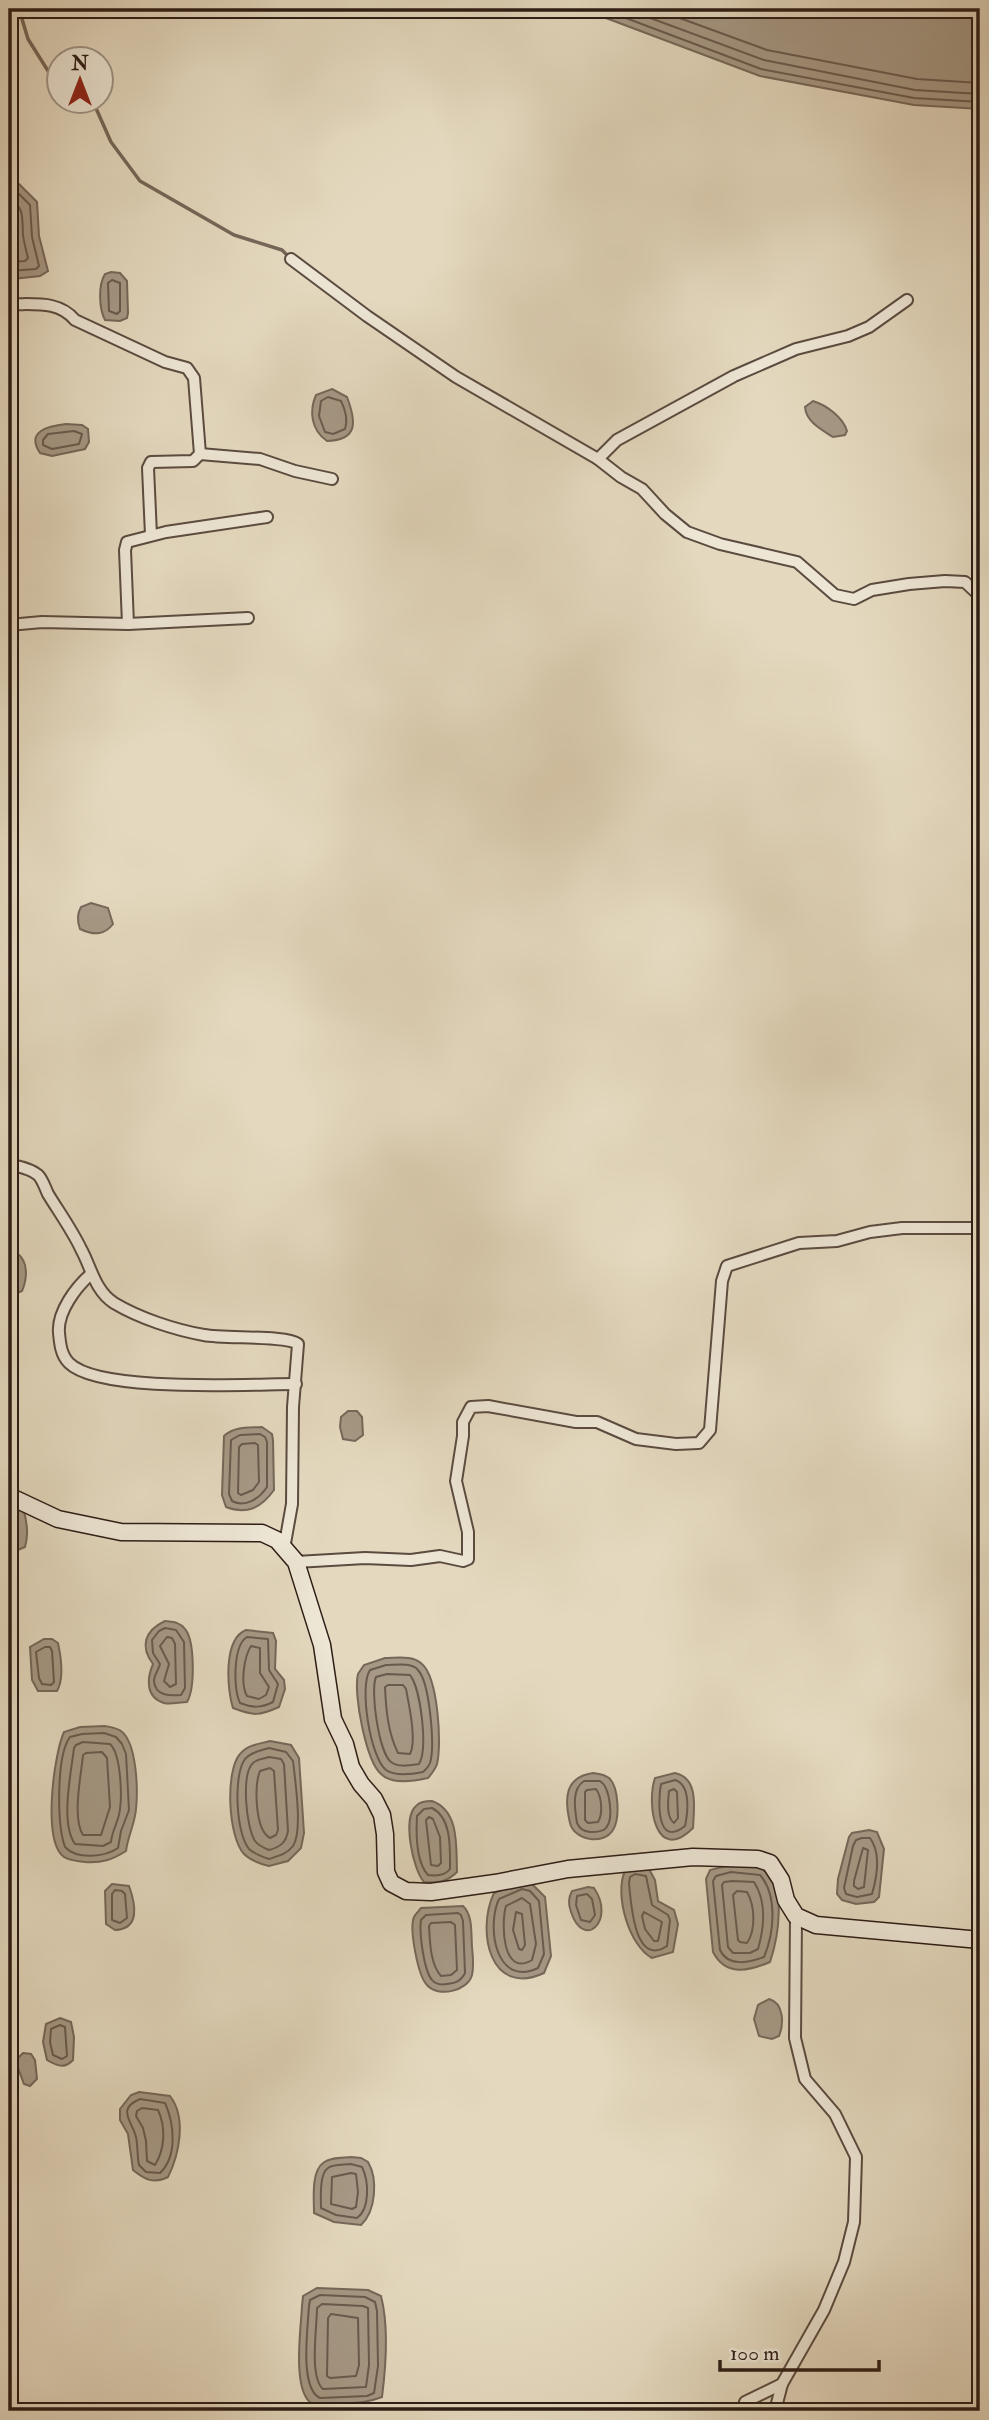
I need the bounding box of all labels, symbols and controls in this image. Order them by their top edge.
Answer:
north arrow [46,46,116,116]
text: N [70,52,89,76]
scale bar [720,2329,879,2373]
text: 100 m [730,2340,780,2367]

